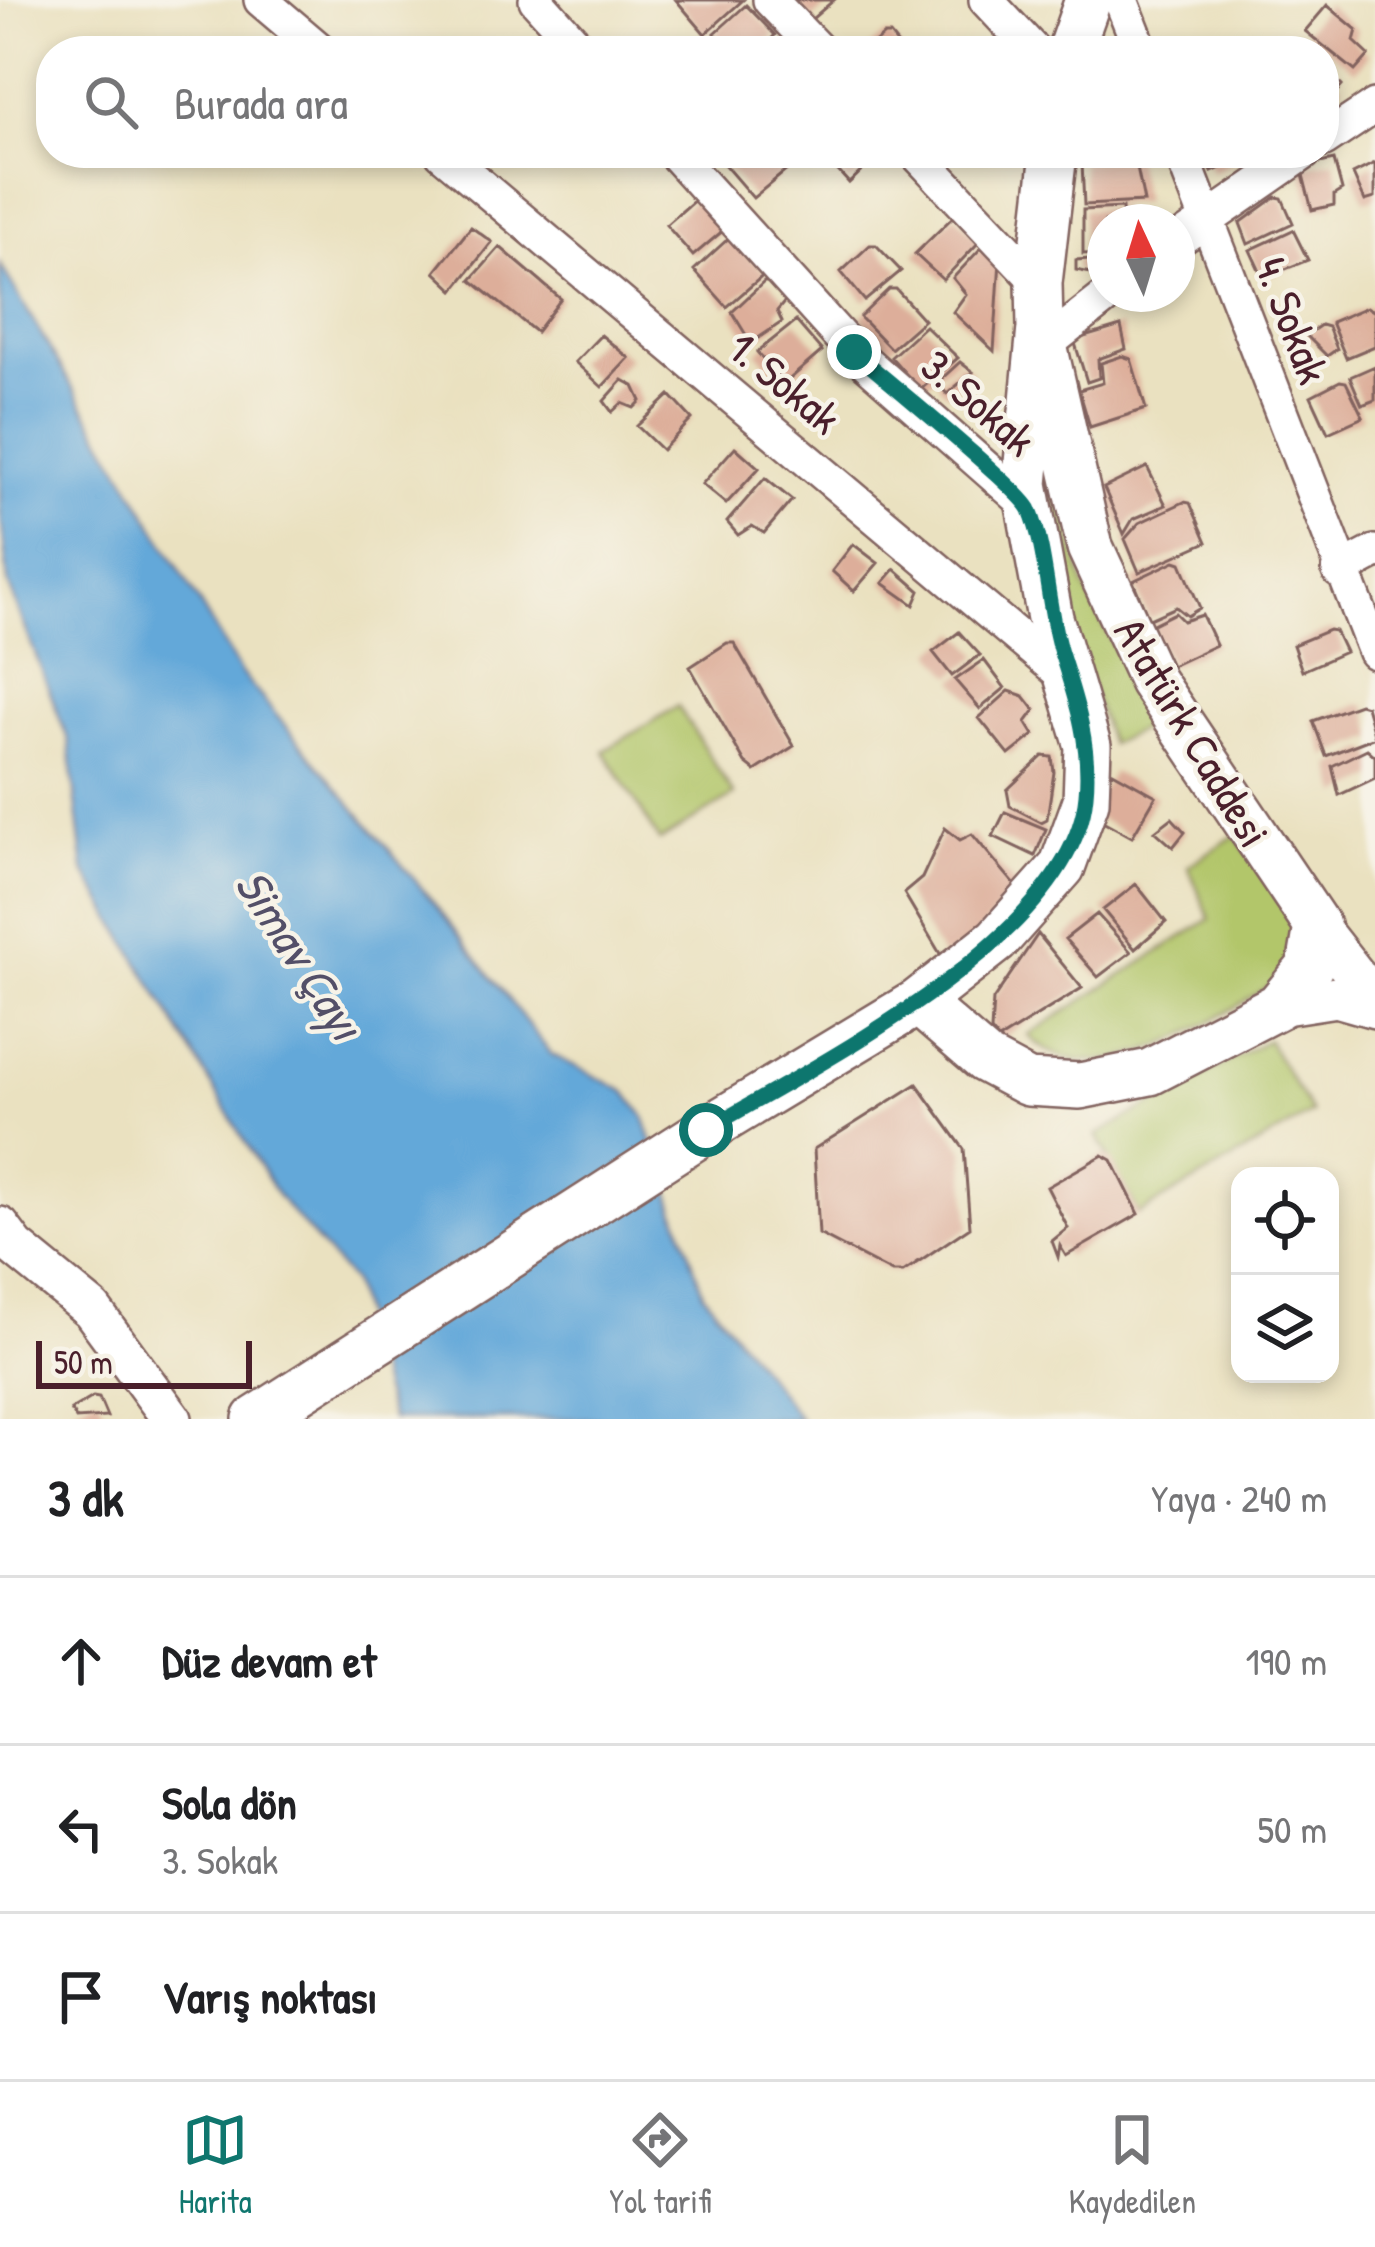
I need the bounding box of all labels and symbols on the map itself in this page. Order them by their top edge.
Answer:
north arrow [1087,204,1195,312]
street label: 4. Sokak [1241,248,1345,392]
street label: 1. Sokak [716,317,854,447]
route end [827,325,881,379]
street label: 3. Sokak [908,335,1050,469]
street label: Atatürk Caddesi [1101,606,1285,858]
water label: Simav Çayı [221,856,380,1054]
route start [679,1103,733,1157]
scale bar [36,1335,252,1388]

